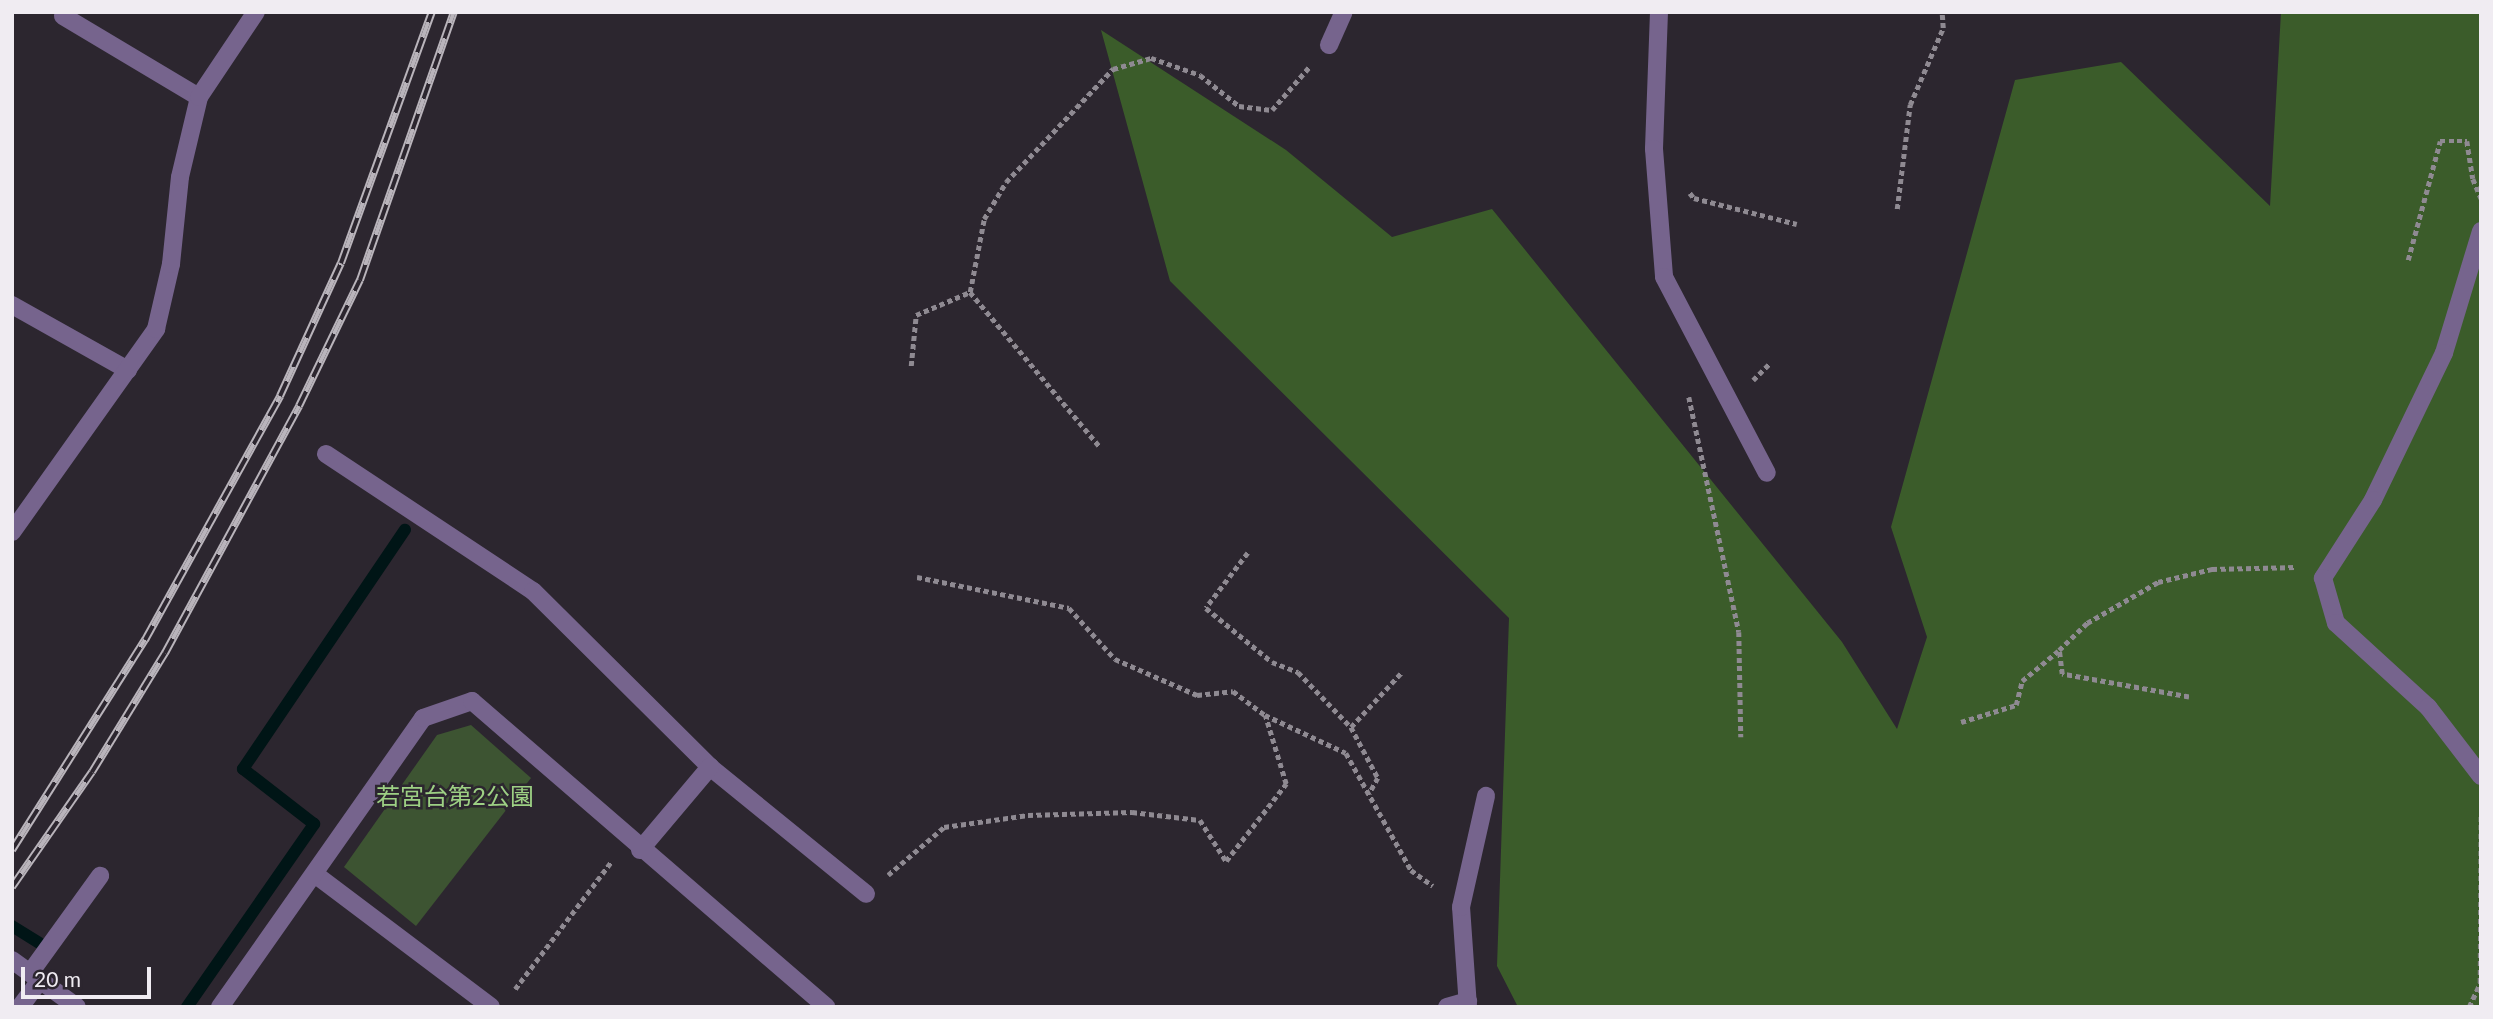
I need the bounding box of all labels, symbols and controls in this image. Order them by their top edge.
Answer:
park label: 若宮台第2公園 [376,782,534,810]
scale bar [24,953,154,997]
text: 20 m [34,966,81,991]

